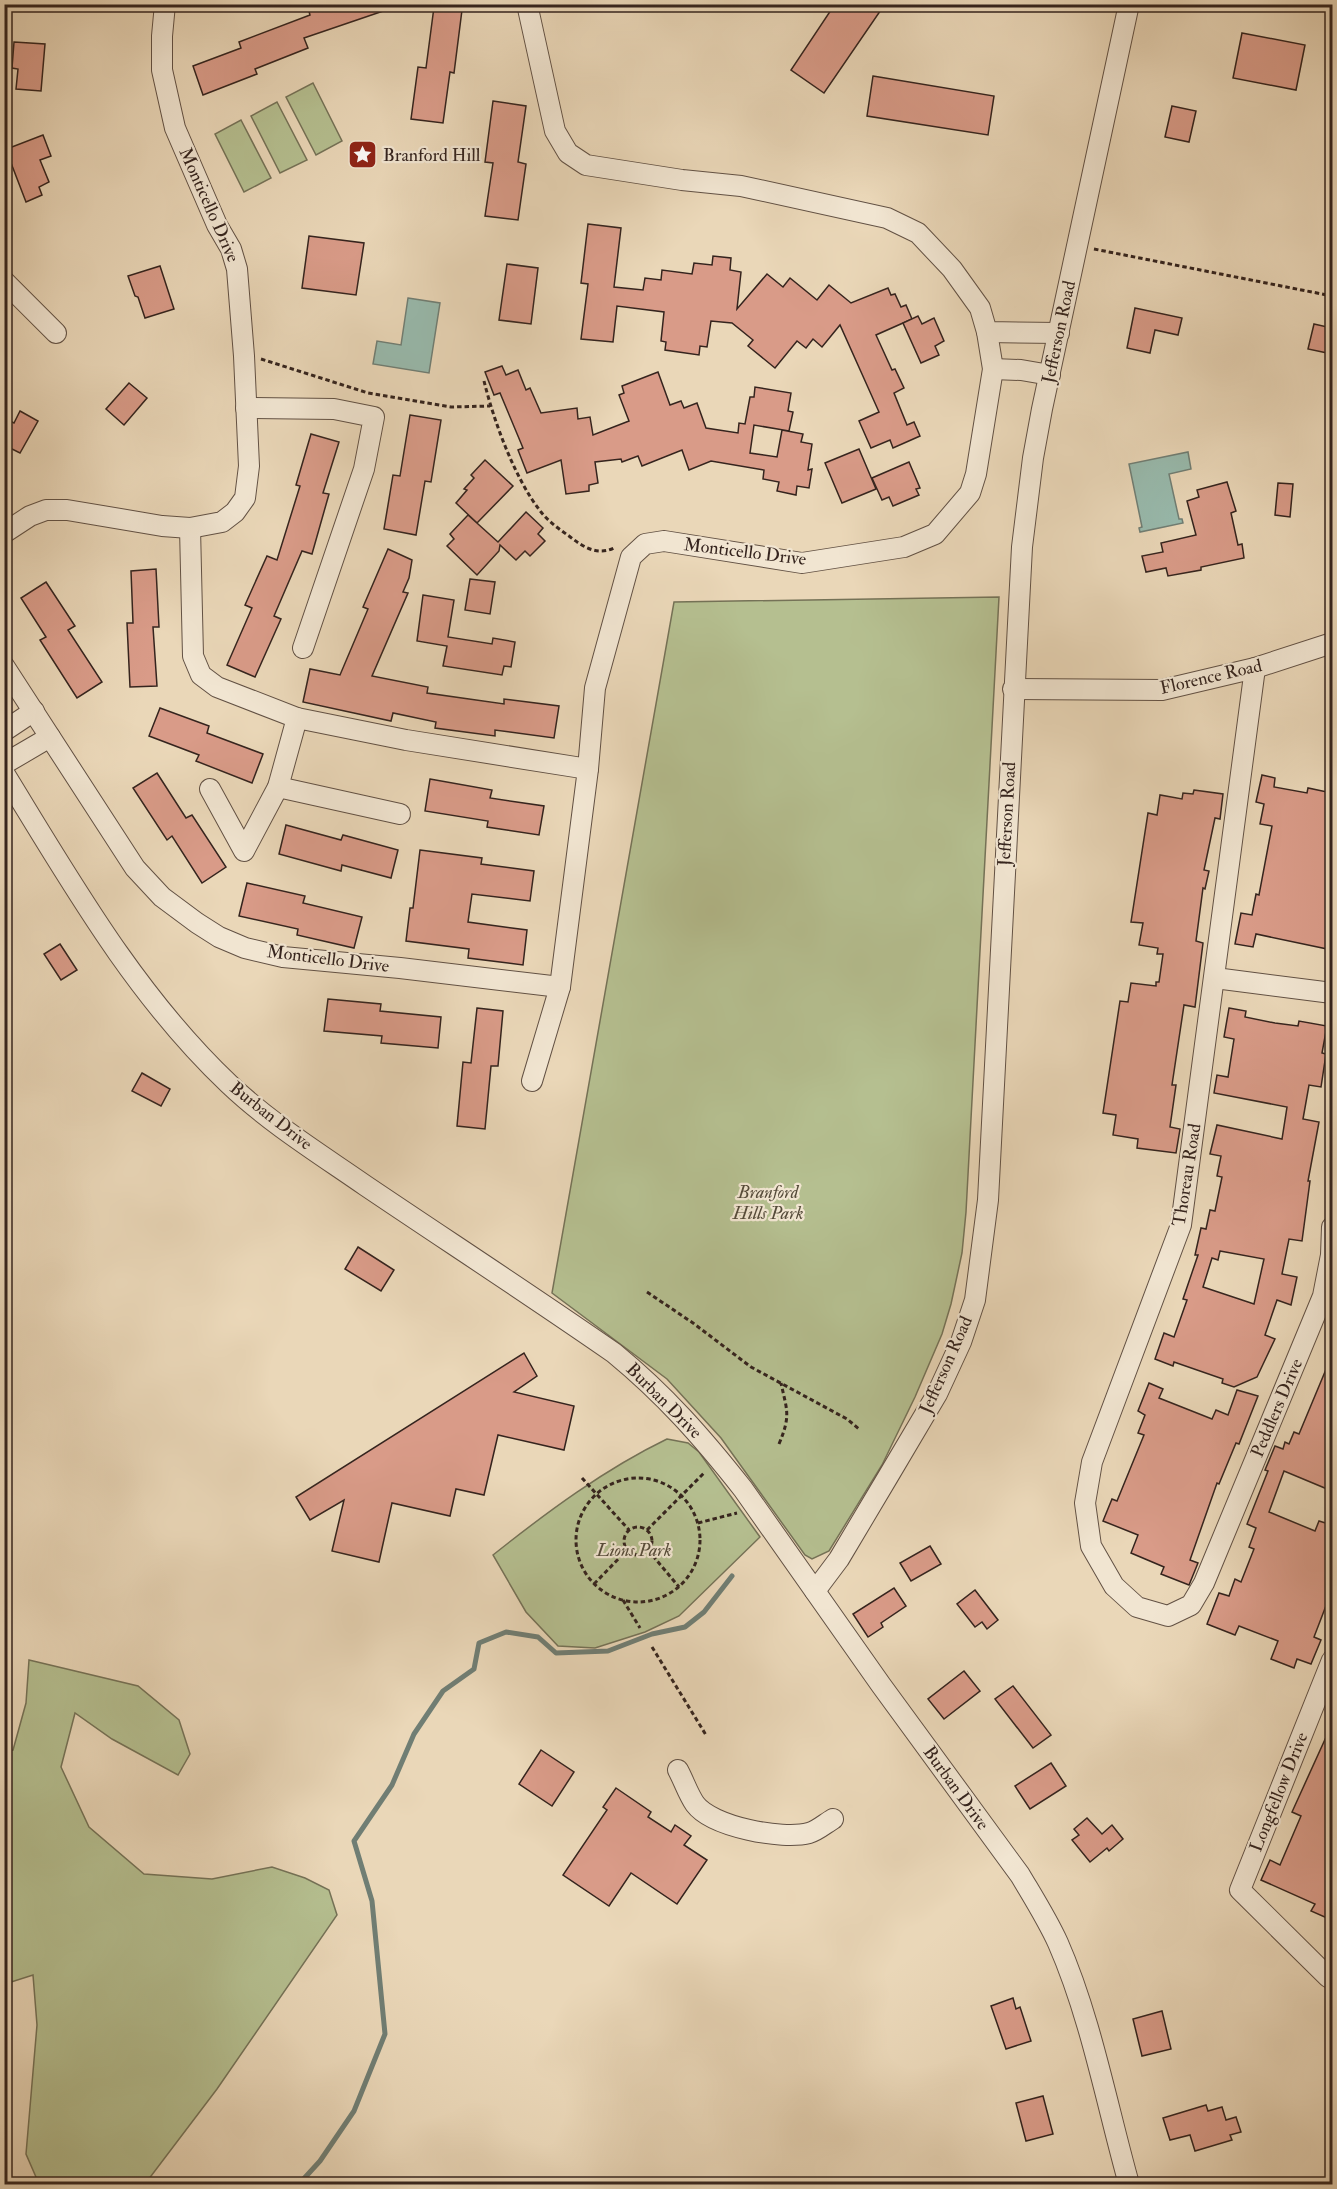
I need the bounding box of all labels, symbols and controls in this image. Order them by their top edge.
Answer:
place icon: Branford Hill [346,139,378,171]
street label: Monticello Drive [173,144,245,266]
place label: Branford Hill [383,144,481,167]
street label: Jefferson Road [1037,278,1081,386]
street label: Monticello Drive [683,533,808,571]
street label: Florence Road [1158,654,1264,700]
street label: Jefferson Road [993,761,1021,868]
street label: Monticello Drive [266,940,391,978]
street label: Burban Drive [225,1077,317,1156]
street label: Thoreau Road [1168,1122,1206,1228]
park label: Branford Hills Park [732,1181,803,1225]
street label: Jefferson Road [914,1312,978,1418]
street label: Peddlers Drive [1246,1355,1308,1461]
street label: Burban Drive [621,1358,707,1444]
park label: Lions Park [596,1539,671,1562]
street label: Longfellow Drive [1245,1728,1314,1855]
street label: Burban Drive [918,1741,994,1835]

